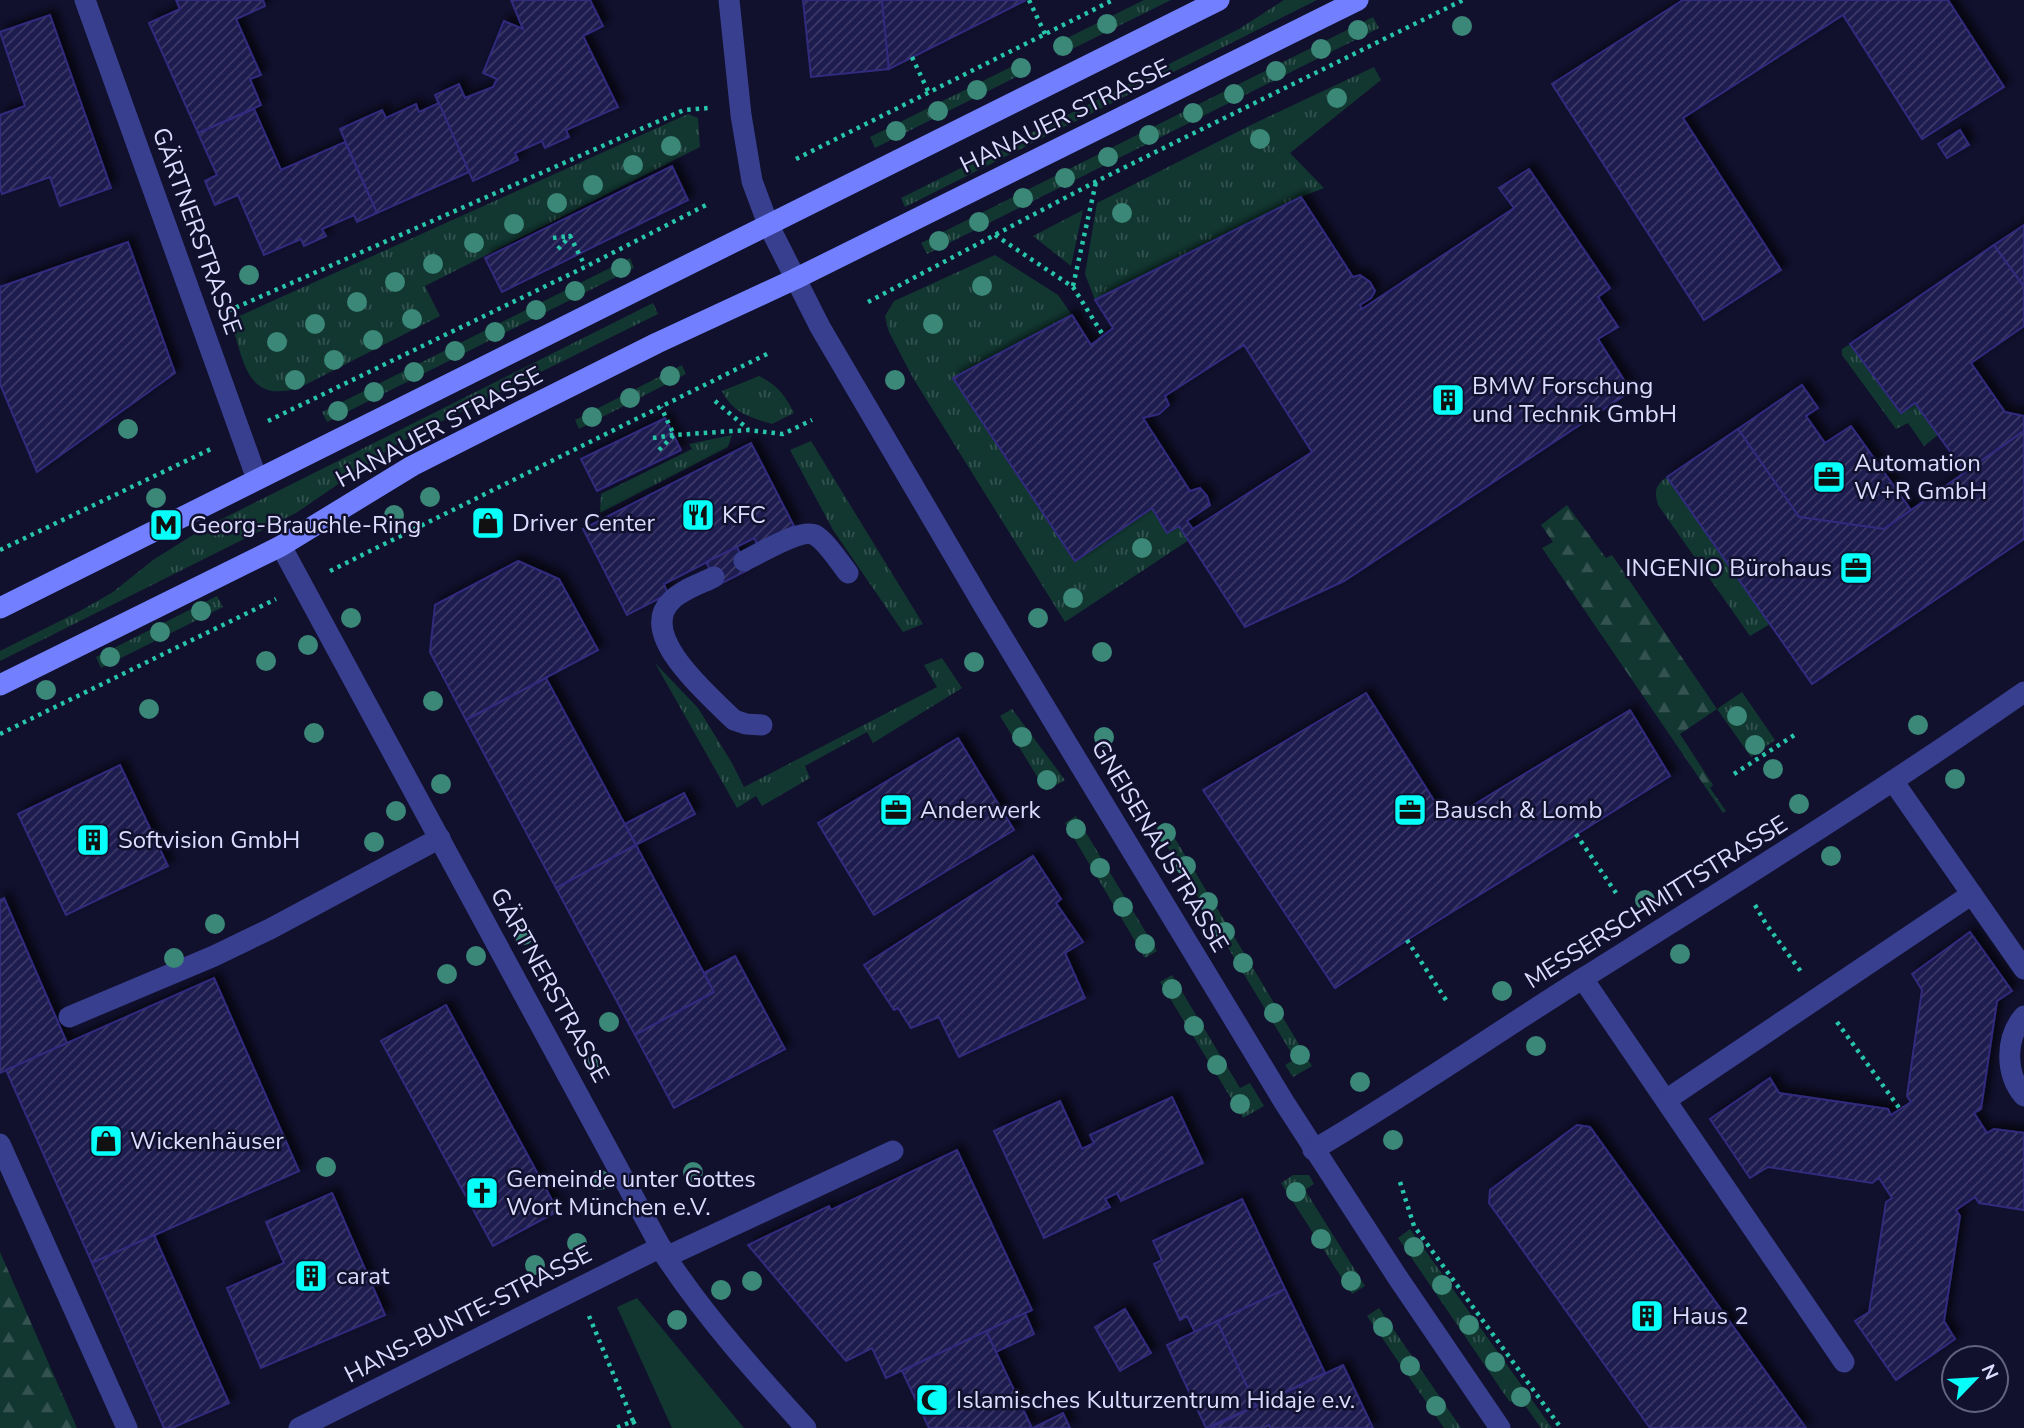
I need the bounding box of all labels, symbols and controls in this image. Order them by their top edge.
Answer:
street label: HANAUER STRASSE [955,51,1175,181]
street label: GÄRTNERSTRASSE [145,123,249,339]
street label: HANAUER STRASSE [330,359,548,495]
place label: BMW Forschung und Technik GmbH [1472,370,1677,430]
building icon: BMW Forschung und Technik GmbH [1429,381,1467,419]
place label: Automation W+R GmbH [1854,447,1987,507]
office icon: Automation W+R GmbH [1810,458,1848,496]
restaurant icon: KFC [679,496,717,534]
place label: KFC [722,499,766,531]
shop icon: Driver Center [469,504,507,542]
metro station icon: Georg-Brauchle-Ring [147,506,185,544]
place label: Driver Center [512,507,655,539]
place label: Georg-Brauchle-Ring [190,509,421,541]
office icon: INGENIO Bürohaus [1837,549,1875,587]
place label: INGENIO Bürohaus [1625,552,1832,584]
street label: GNEISENAUSTRASSE [1084,734,1236,958]
office icon: Anderwerk [877,791,915,829]
office icon: Bausch & Lomb [1391,791,1429,829]
place label: Anderwerk [920,794,1042,826]
place label: Bausch & Lomb [1434,794,1602,826]
street label: MESSERSCHMITTSTRASSE [1519,808,1793,996]
building icon: Softvision GmbH [74,821,112,859]
place label: Softvision GmbH [118,824,300,856]
street label: GÄRTNERSTRASSE [483,882,617,1088]
shop icon: Wickenhäuser [87,1122,125,1160]
place label: Wickenhäuser [130,1125,284,1157]
place label: Gemeinde unter Gottes Wort München e.V. [506,1163,756,1223]
church icon: Gemeinde unter Gottes Wort München e.V. [463,1174,501,1212]
street label: HANS-BUNTE-STRASSE [339,1238,597,1390]
building icon: carat [292,1257,330,1295]
place label: carat [336,1260,390,1292]
building icon: Haus 2 [1628,1297,1666,1335]
place label: Haus 2 [1672,1300,1749,1332]
north arrow [1940,1344,2010,1414]
text: N [1975,1360,2004,1384]
mosque icon: Islamisches Kulturzentrum Hidaje e.v. [913,1381,951,1419]
place label: Islamisches Kulturzentrum Hidaje e.v. [956,1384,1355,1416]

